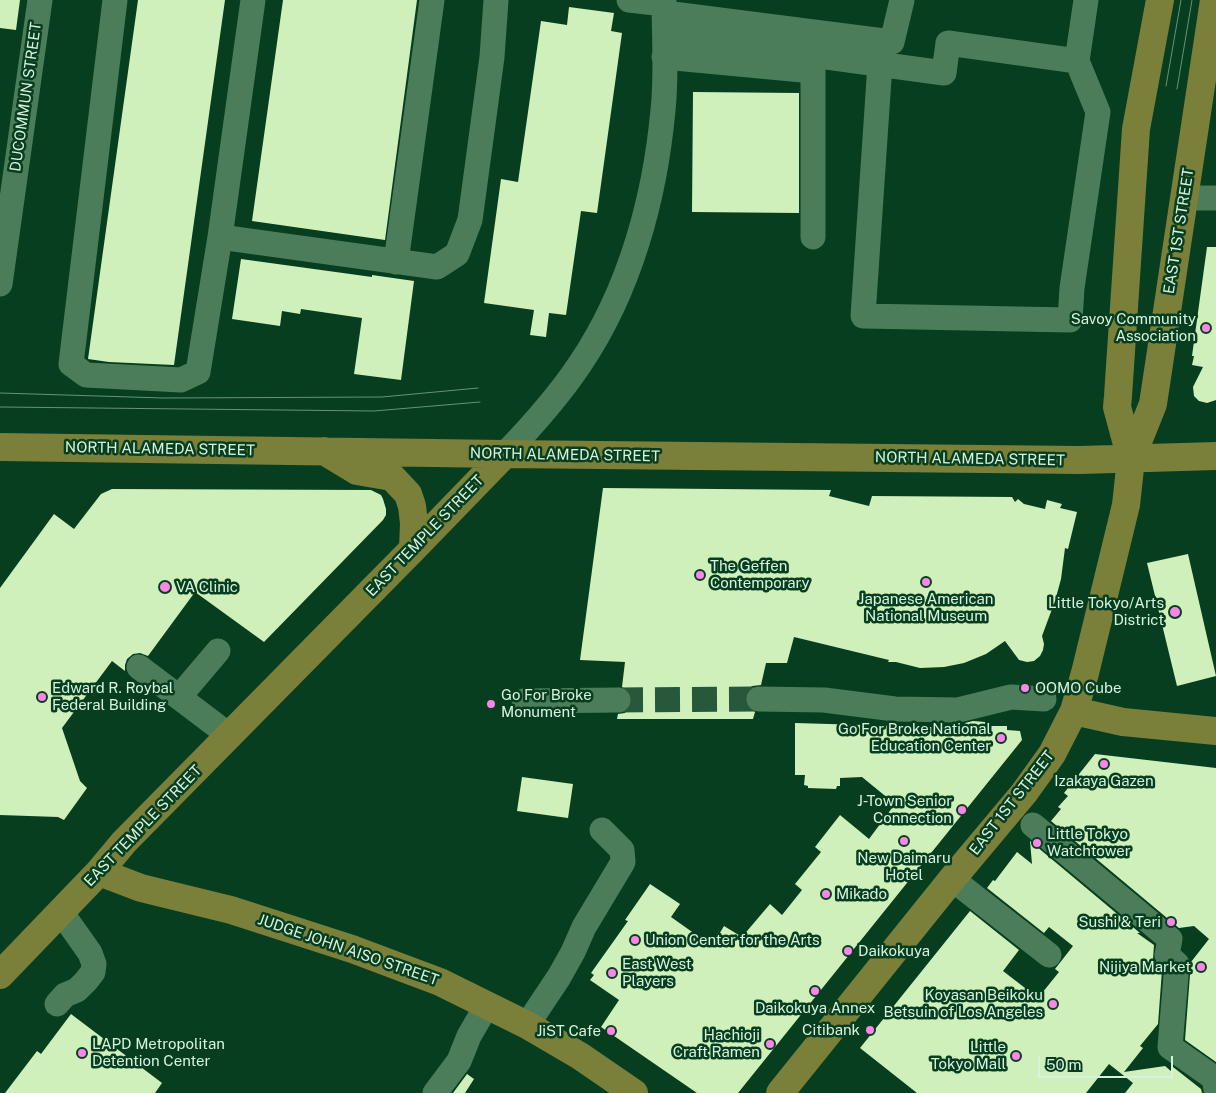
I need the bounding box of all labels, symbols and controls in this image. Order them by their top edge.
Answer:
street label: DUCOMMUN STREET [7,21,45,173]
street label: EAST 1ST STREET [1160,167,1198,295]
place label: Savoy Community Association [1071,310,1196,345]
marker: Savoy Community Association [1200,322,1212,334]
street label: NORTH ALAMEDA STREET [65,438,255,460]
street label: NORTH ALAMEDA STREET [470,444,660,466]
street label: NORTH ALAMEDA STREET [875,448,1065,470]
street label: EAST TEMPLE STREET [362,472,488,600]
place label: The Geffen Contemporary [710,557,810,592]
marker: The Geffen Contemporary [694,569,706,581]
marker: Japanese American National Museum [920,576,932,588]
place label: VA Clinic [176,578,238,596]
marker: VA Clinic [158,580,172,594]
place label: Japanese American National Museum [859,590,993,625]
place label: Little Tokyo/Arts District [1048,594,1164,629]
marker: Little Tokyo/Arts District [1168,605,1182,619]
place label: Edward R. Roybal Federal Building [52,679,173,714]
place label: OOMO Cube [1035,679,1121,697]
marker: OOMO Cube [1019,682,1031,694]
place label: Go For Broke Monument [501,686,592,721]
marker: Edward R. Roybal Federal Building [36,691,48,703]
marker: Go For Broke Monument [485,698,497,710]
place label: Go For Broke National Education Center [838,720,991,755]
marker: Go For Broke National Education Center [995,732,1007,744]
street label: EAST 1ST STREET [966,747,1058,859]
marker: Izakaya Gazen [1098,758,1110,770]
street label: EAST TEMPLE STREET [80,762,206,890]
place label: Izakaya Gazen [1054,772,1154,790]
place label: J-Town Senior Connection [857,792,952,827]
marker: J-Town Senior Connection [956,804,968,816]
place label: Little Tokyo Watchtower [1047,825,1131,860]
marker: New Daimaru Hotel [898,835,910,847]
marker: Little Tokyo Watchtower [1031,837,1043,849]
place label: New Daimaru Hotel [857,849,951,884]
place label: Mikado [836,885,887,903]
marker: Mikado [820,888,832,900]
street label: JUDGE JOHN AISO STREET [255,911,441,989]
place label: Sushi & Teri [1078,913,1161,931]
marker: Sushi & Teri [1165,916,1177,928]
place label: Union Center for the Arts [645,931,820,949]
marker: Union Center for the Arts [629,934,641,946]
place label: Daikokuya [858,942,930,960]
marker: Daikokuya [842,945,854,957]
place label: East West Players [622,955,692,990]
place label: Nijiya Market [1099,958,1191,976]
marker: Nijiya Market [1195,961,1207,973]
marker: East West Players [606,967,618,979]
marker: Daikokuya Annex [809,985,821,997]
place label: Koyasan Beikoku Betsuin of Los Angeles [884,986,1043,1021]
marker: Koyasan Beikoku Betsuin of Los Angeles [1047,998,1059,1010]
place label: Daikokuya Annex [755,999,875,1017]
place label: Citibank [802,1021,860,1039]
place label: JiST Cafe [536,1022,601,1040]
marker: Citibank [864,1024,876,1036]
marker: JiST Cafe [605,1025,617,1037]
place label: Hachioji Craft Ramen [673,1026,760,1061]
place label: LAPD Metropolitan Detention Center [92,1035,225,1070]
marker: Hachioji Craft Ramen [764,1038,776,1050]
place label: Little Tokyo Mall [931,1038,1006,1073]
scale bar [1041,1046,1176,1078]
marker: LAPD Metropolitan Detention Center [76,1047,88,1059]
marker: Little Tokyo Mall [1010,1050,1022,1062]
text: 50 m [1046,1056,1081,1073]

